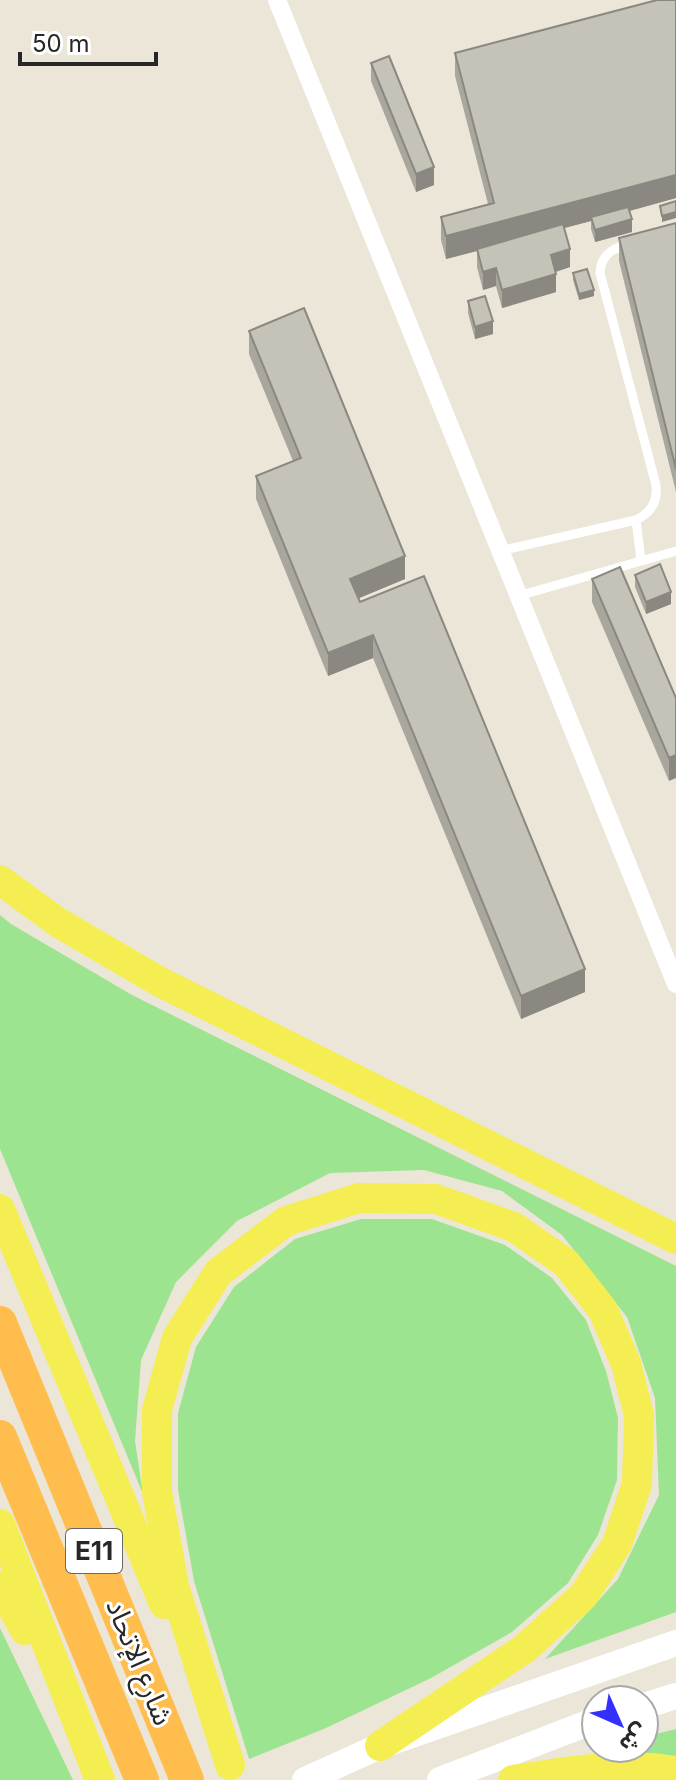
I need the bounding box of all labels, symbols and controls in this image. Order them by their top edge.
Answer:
scale bar [20,16,156,66]
text: 50 m [32,29,90,58]
road number: E11 [66,1529,122,1573]
street label: شارع الإتحاد [96,1594,181,1732]
north arrow [580,1684,660,1764]
text: ش [614,1718,654,1758]

